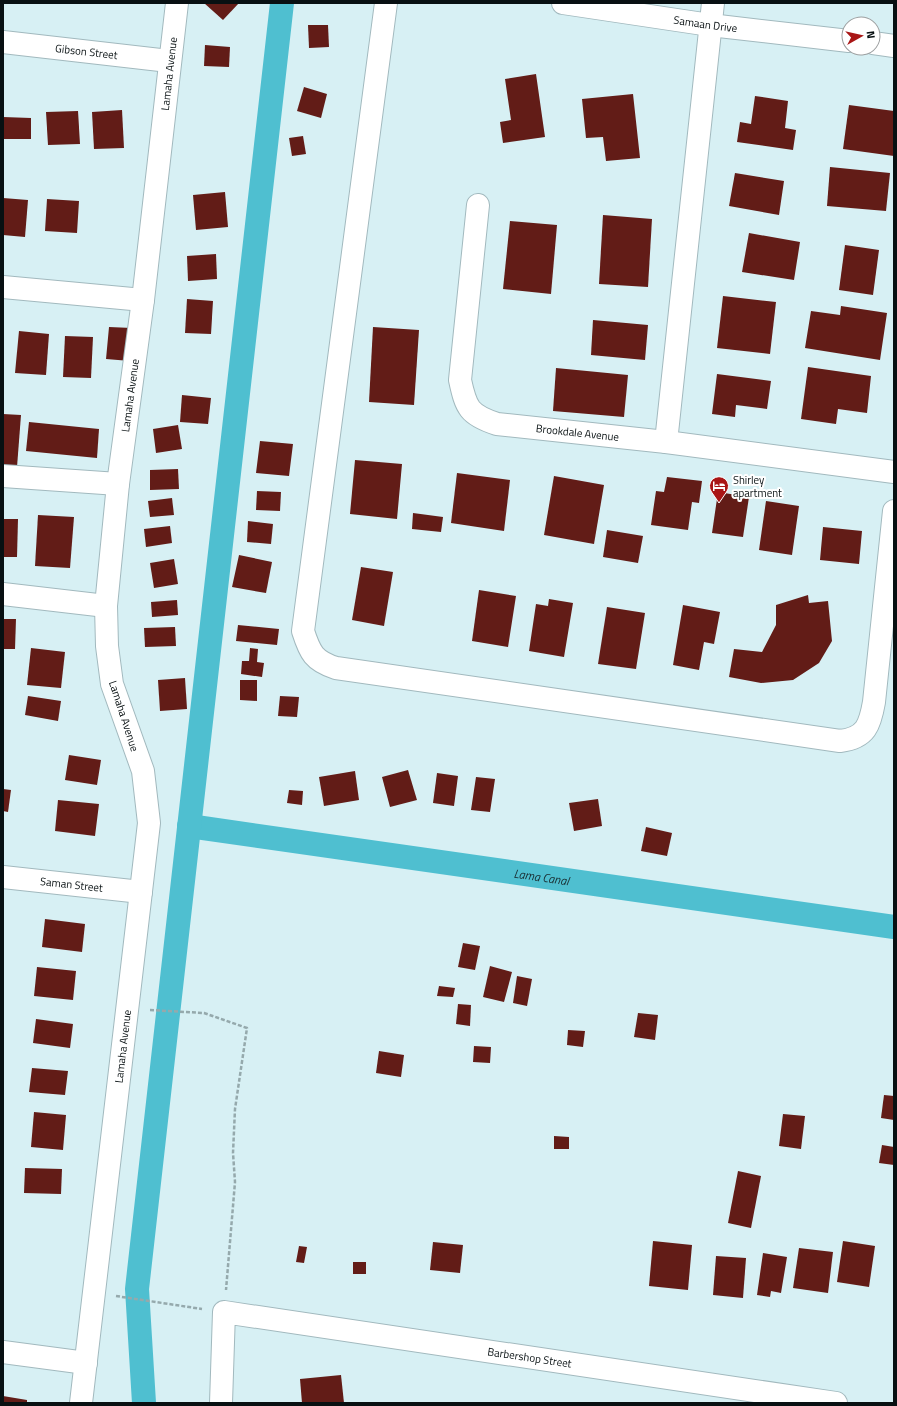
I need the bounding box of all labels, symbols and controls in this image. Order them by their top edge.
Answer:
street label: Samaan Drive [672,12,739,36]
north arrow [841,16,881,56]
text: N [862,30,879,39]
street label: Lamaha Avenue [157,36,181,111]
street label: Gibson Street [54,40,119,63]
street label: Lamaha Avenue [117,357,143,433]
street label: Brookdale Avenue [535,420,620,445]
place label: Shirley apartment [733,472,782,501]
hotel icon: Shirley apartment [708,475,730,503]
street label: Lamaha Avenue [105,678,143,754]
water label: Lama Canal [513,863,572,890]
street label: Saman Street [39,873,104,896]
street label: Lamaha Avenue [111,1008,135,1084]
street label: Barbershop Street [486,1343,573,1372]

